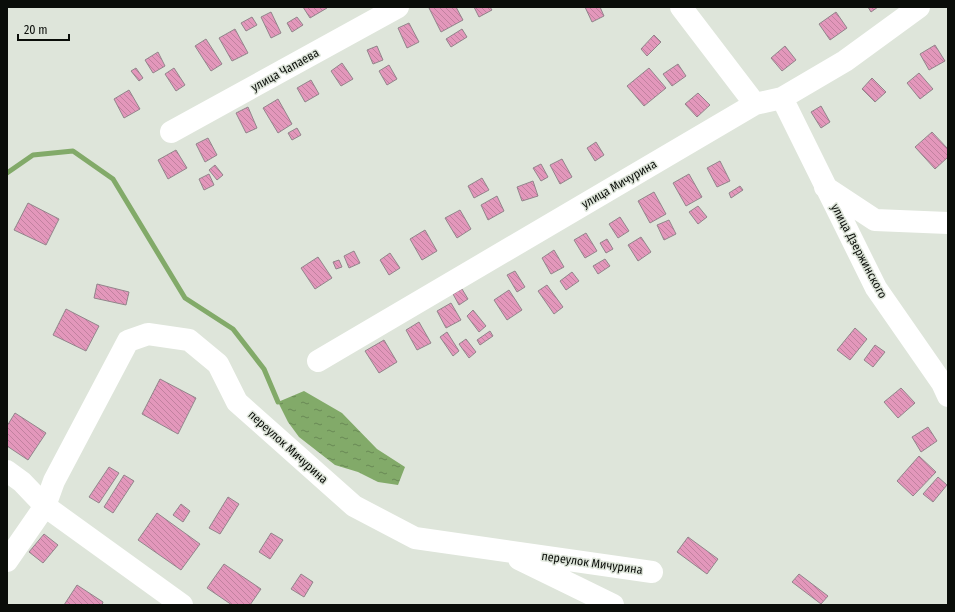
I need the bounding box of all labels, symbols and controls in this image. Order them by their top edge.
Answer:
scale bar [18,16,69,42]
text: 20 m [24,23,48,37]
street label: улица Чапаева [249,46,321,94]
street label: улица Мичурина [579,157,659,211]
street label: улица Дзержинского [828,201,890,301]
street label: переулок Мичурина [245,408,331,486]
street label: переулок Мичурина [540,549,644,577]

